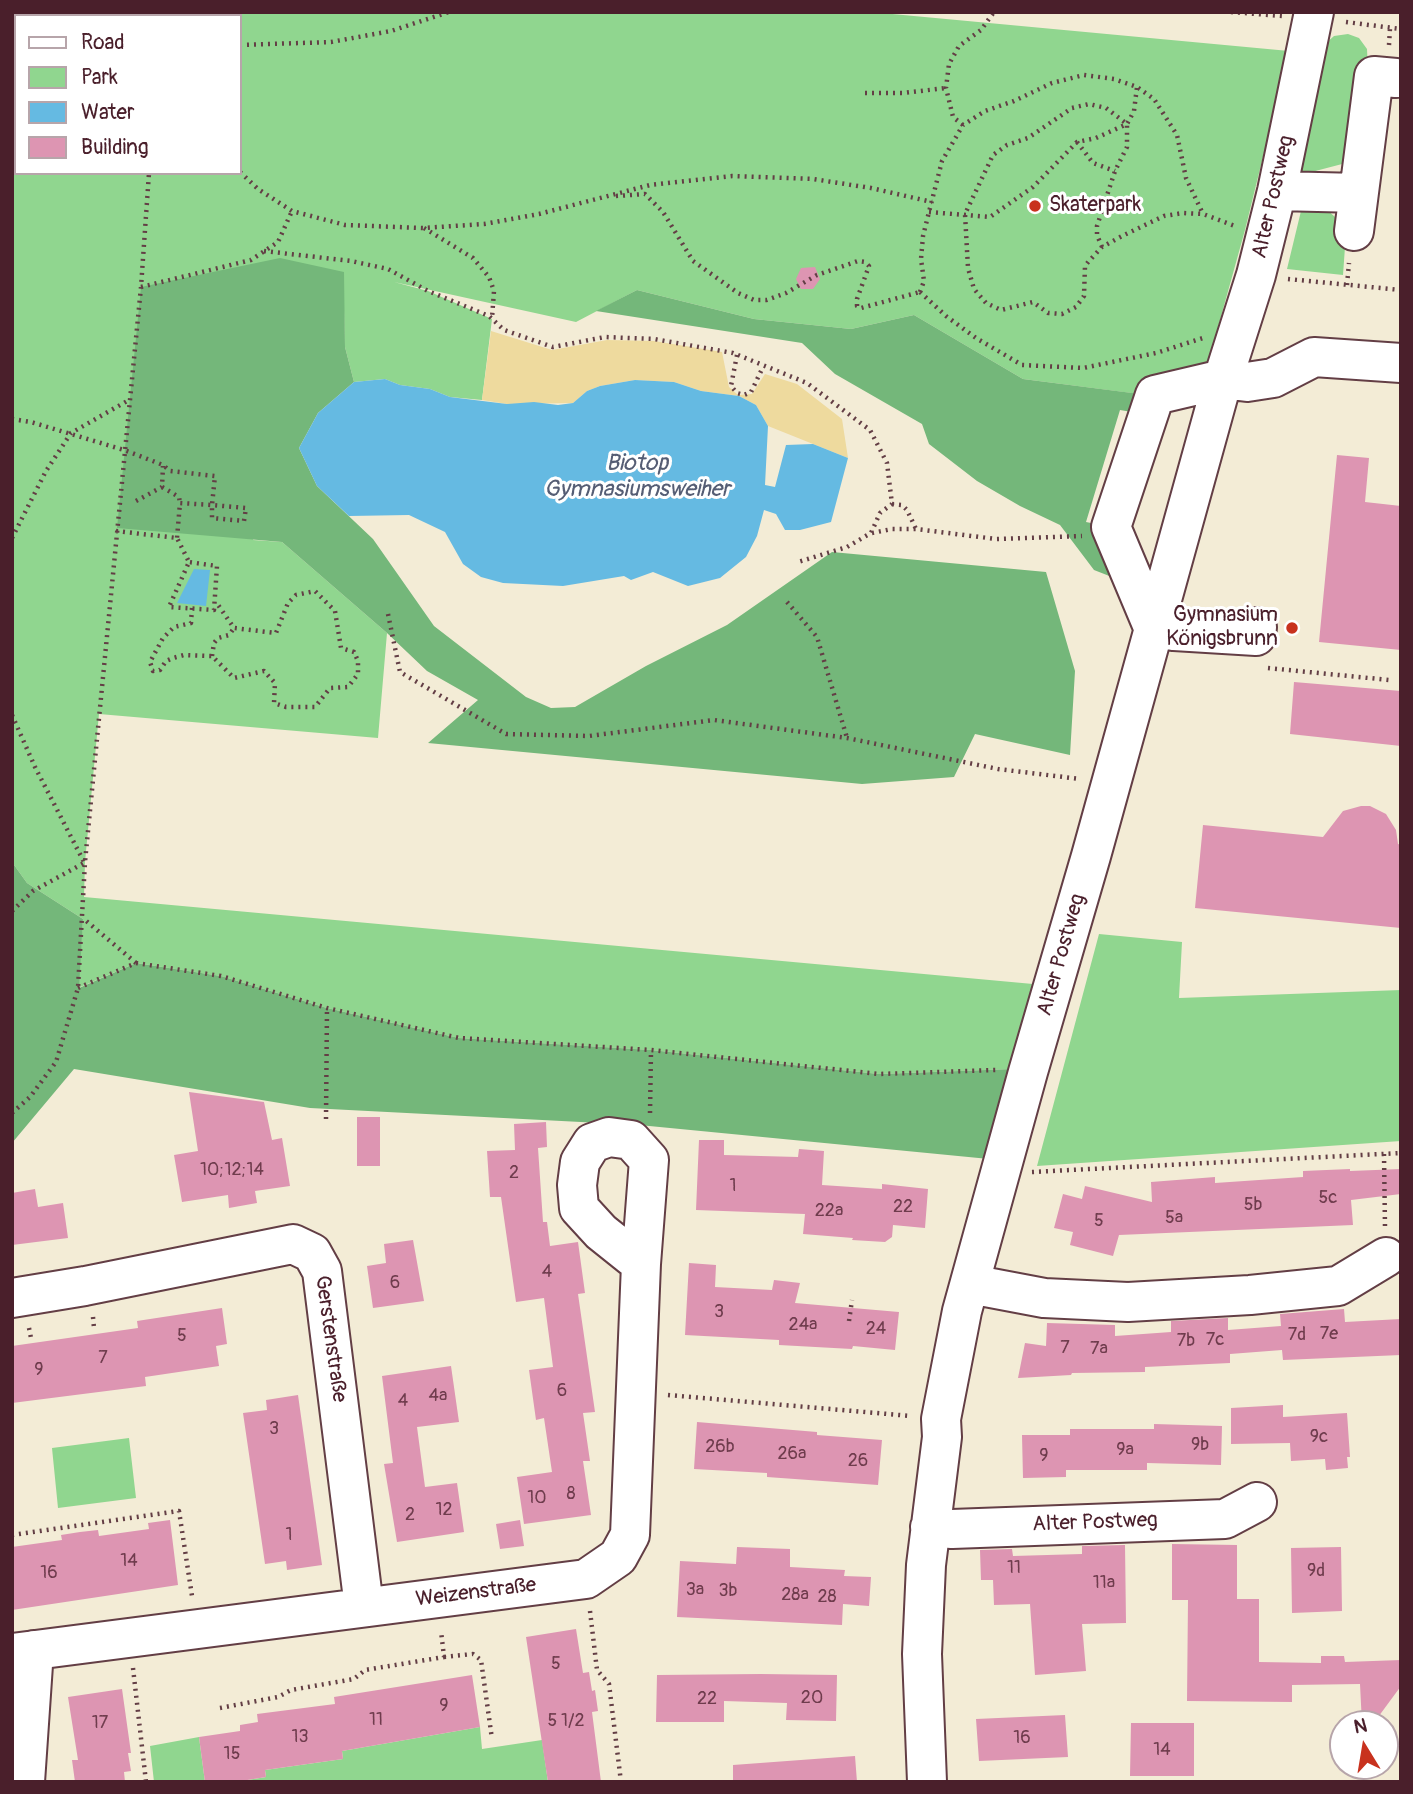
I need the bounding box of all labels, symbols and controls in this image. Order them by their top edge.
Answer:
legend [14,14,242,175]
text: Road [81,29,125,56]
text: Park [81,64,118,91]
text: Water [81,99,134,126]
street label: Alter Postweg [1248,133,1300,261]
text: Building [81,134,148,161]
place label: Skaterpark [1049,193,1141,219]
marker: Skaterpark [1027,198,1043,214]
water label: Biotop Gymnasiumsweiher [544,450,730,504]
place label: Gymnasium Königsbrunn [1166,603,1278,653]
marker: Gymnasium Königsbrunn [1284,620,1300,636]
street label: Alter Postweg [1033,891,1091,1019]
house number: 10;12;14 [200,1159,264,1181]
house number: 2 [509,1162,519,1184]
house number: 1 [729,1175,737,1197]
house number: 5c [1319,1187,1337,1209]
house number: 5b [1244,1194,1262,1216]
house number: 22 [893,1196,913,1218]
house number: 22a [815,1200,843,1222]
house number: 5a [1165,1207,1183,1229]
house number: 5 [1094,1210,1104,1232]
house number: 4 [542,1261,552,1283]
house number: 6 [390,1272,400,1294]
street label: Gerstenstraße [309,1274,351,1404]
house number: 3 [714,1301,724,1323]
house number: 24a [789,1314,817,1336]
house number: 24 [866,1318,886,1340]
house number: 7e [1320,1323,1338,1345]
house number: 7d [1288,1324,1306,1346]
house number: 5 [177,1325,187,1347]
house number: 7c [1206,1329,1224,1351]
house number: 7b [1177,1330,1195,1352]
house number: 7 [1060,1337,1070,1359]
house number: 7a [1090,1338,1108,1360]
house number: 7 [98,1347,108,1369]
house number: 9 [34,1359,44,1381]
house number: 6 [557,1380,567,1402]
house number: 4a [429,1385,447,1407]
house number: 4 [398,1390,408,1412]
house number: 3 [269,1418,279,1440]
house number: 9c [1310,1426,1328,1448]
house number: 9b [1191,1434,1209,1456]
house number: 26b [705,1436,735,1458]
house number: 9a [1116,1439,1134,1461]
house number: 26a [778,1443,806,1465]
house number: 9 [1039,1445,1049,1467]
house number: 26 [848,1450,868,1472]
house number: 8 [566,1483,576,1505]
house number: 10 [527,1487,547,1509]
house number: 12 [435,1499,453,1521]
house number: 2 [405,1504,415,1526]
street label: Alter Postweg [1032,1508,1158,1538]
house number: 1 [285,1524,293,1546]
house number: 14 [120,1550,138,1572]
house number: 11 [1007,1557,1021,1579]
house number: 9d [1307,1560,1325,1582]
house number: 16 [40,1562,58,1584]
house number: 11a [1093,1572,1115,1594]
street label: Weizenstraße [414,1573,538,1613]
house number: 3a [686,1579,704,1601]
house number: 3b [719,1580,737,1602]
house number: 28a [781,1584,809,1606]
house number: 28 [817,1586,837,1608]
house number: 5 [551,1653,561,1675]
house number: 20 [801,1687,823,1709]
house number: 22 [697,1688,717,1710]
house number: 9 [439,1695,449,1717]
house number: 11 [369,1709,383,1731]
house number: 5 1/2 [547,1710,585,1732]
north arrow [1329,1710,1399,1780]
house number: 17 [92,1712,108,1734]
text: N [1352,1713,1369,1739]
house number: 13 [291,1726,309,1748]
house number: 16 [1013,1727,1031,1749]
house number: 14 [1153,1739,1171,1761]
house number: 15 [224,1743,240,1765]

